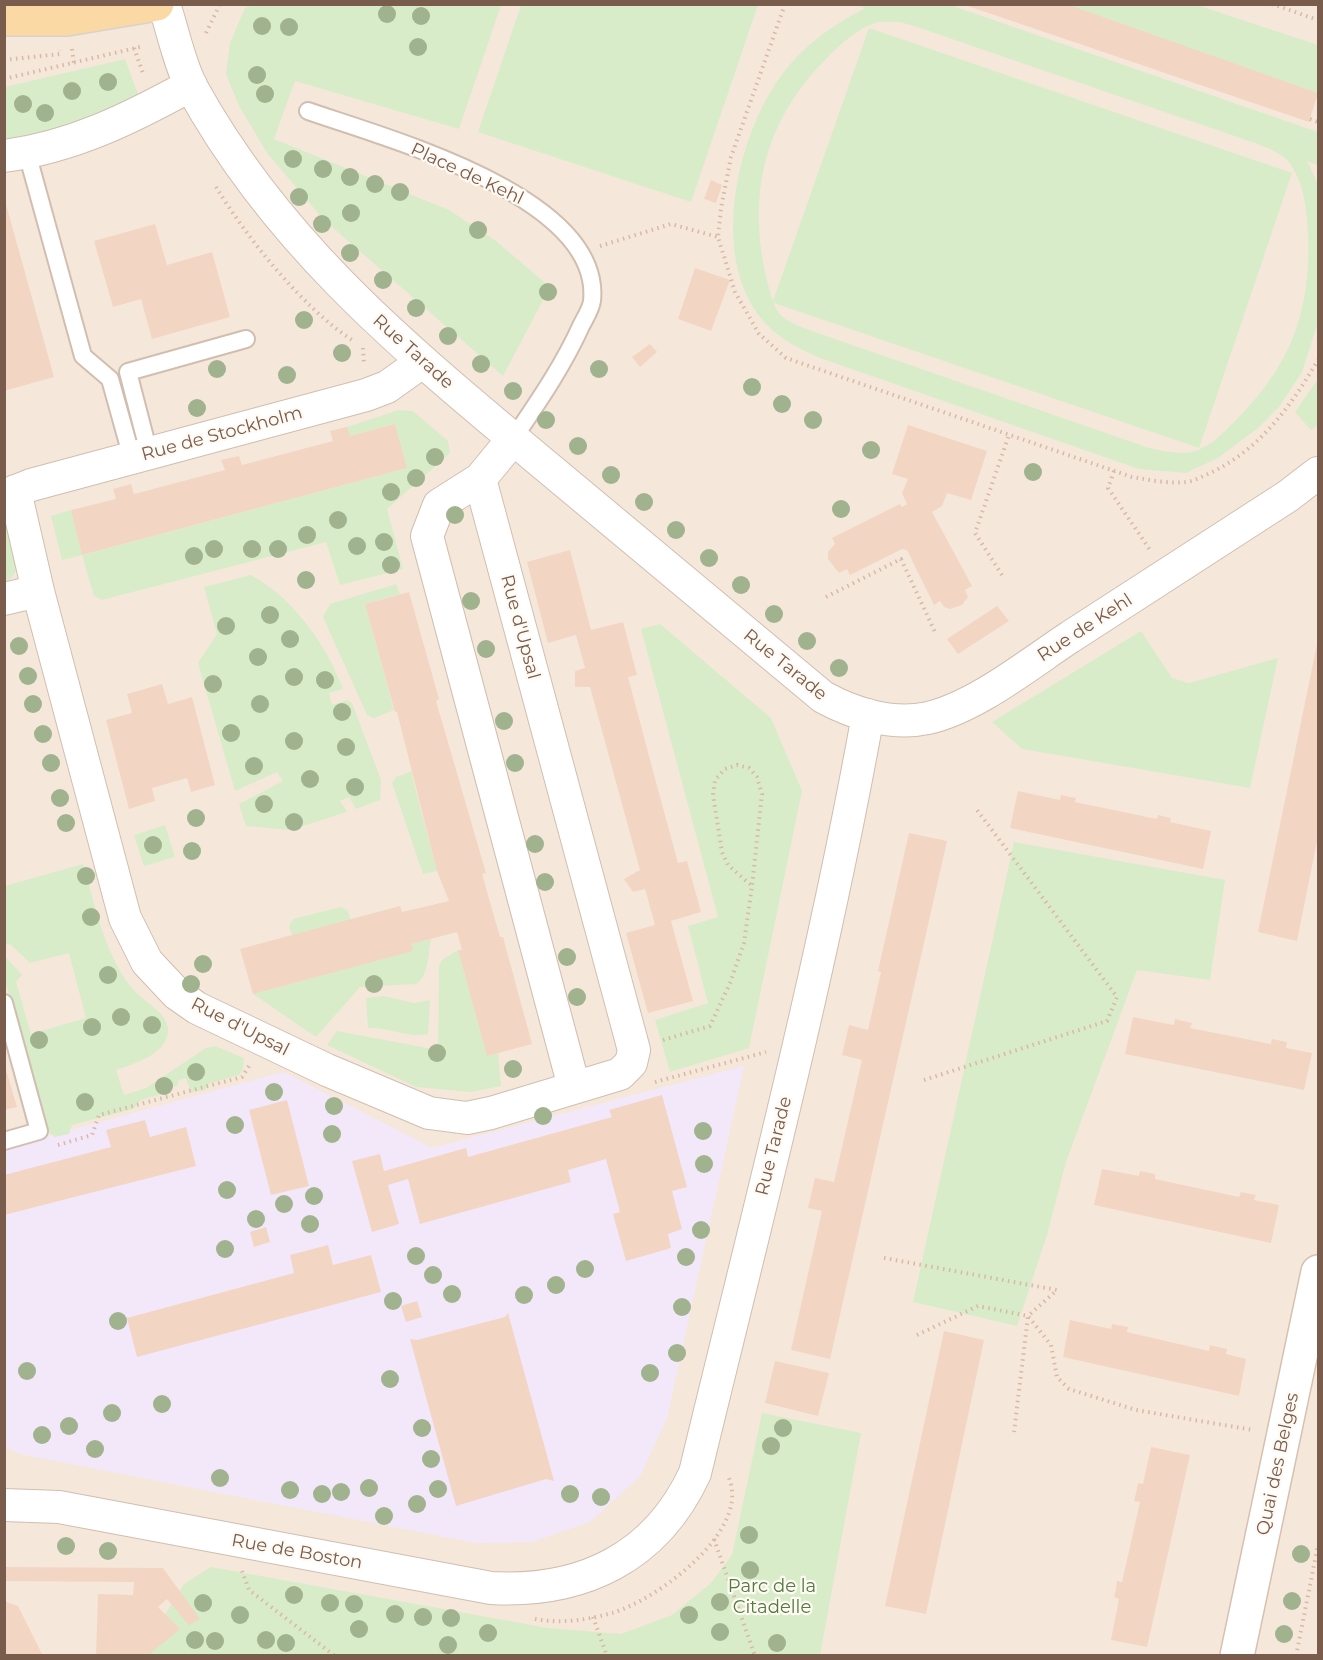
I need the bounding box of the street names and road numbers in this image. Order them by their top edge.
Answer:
street label: Place de Kehl [407,138,527,210]
street label: Rue Tarade [368,310,458,394]
street label: Rue de Stockholm [139,402,305,466]
street label: Rue d'Upsal [496,572,544,682]
street label: Rue de Kehl [1034,589,1136,667]
street label: Rue Tarade [739,625,831,705]
street label: Rue d'Upsal [187,993,293,1061]
street label: Rue Tarade [751,1094,797,1198]
street label: Quai des Belges [1252,1391,1304,1537]
street label: Rue de Boston [230,1530,364,1574]

